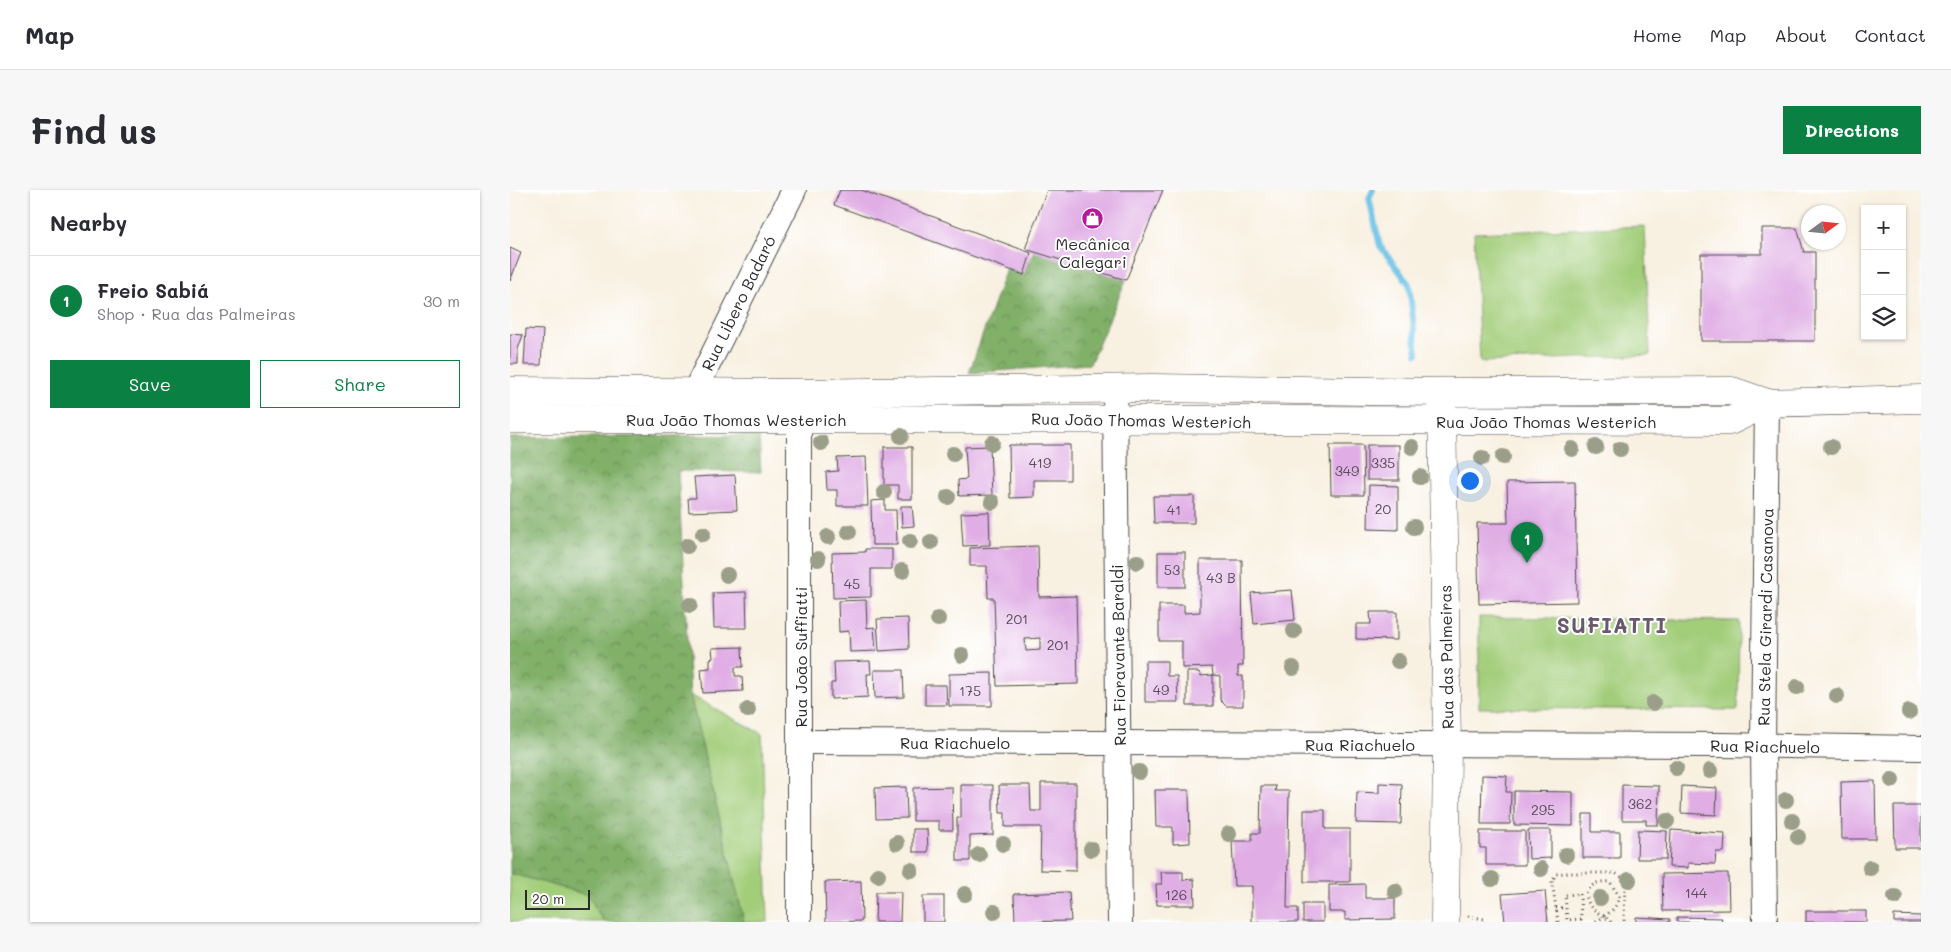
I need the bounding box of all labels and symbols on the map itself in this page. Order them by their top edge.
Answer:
north arrow [1801,205,1846,250]
shop icon: Mecânica Calegari [1081,207,1105,231]
street label: Rua Libero Badaró [696,232,780,374]
place label: Mecânica Calegari [1055,233,1131,272]
street label: Rua João Thomas Westerich [1031,408,1251,432]
street label: Rua João Thomas Westerich [626,409,846,430]
street label: Rua João Thomas Westerich [1436,411,1656,432]
house number: 419 [1029,453,1051,472]
house number: 335 [1371,453,1395,472]
house number: 349 [1335,461,1359,480]
your location [1457,468,1483,494]
house number: 20 [1375,499,1392,518]
house number: 41 [1167,500,1181,519]
street label: Rua Stela Girardi Casanova [1753,508,1777,726]
pin: 1 [1511,522,1543,563]
house number: 53 [1164,560,1180,579]
street label: Rua Fioravante Baraldi [1106,564,1130,746]
house number: 43 B [1206,568,1236,587]
house number: 45 [844,574,860,593]
street label: Rua das Palmeiras [1434,585,1458,729]
street label: Rua João Suffiatti [790,587,811,728]
house number: 201 [1006,609,1028,628]
district label: SUFIATTI [1557,611,1667,638]
house number: 201 [1047,635,1069,654]
house number: 49 [1153,680,1169,699]
house number: 175 [959,681,981,700]
street label: Rua Riachuelo [900,732,1010,753]
street label: Rua Riachuelo [1305,734,1415,755]
street label: Rua Riachuelo [1710,735,1820,757]
house number: 362 [1628,794,1652,813]
house number: 295 [1531,800,1555,819]
house number: 144 [1685,883,1708,902]
house number: 126 [1165,885,1187,904]
scale bar [525,887,590,910]

